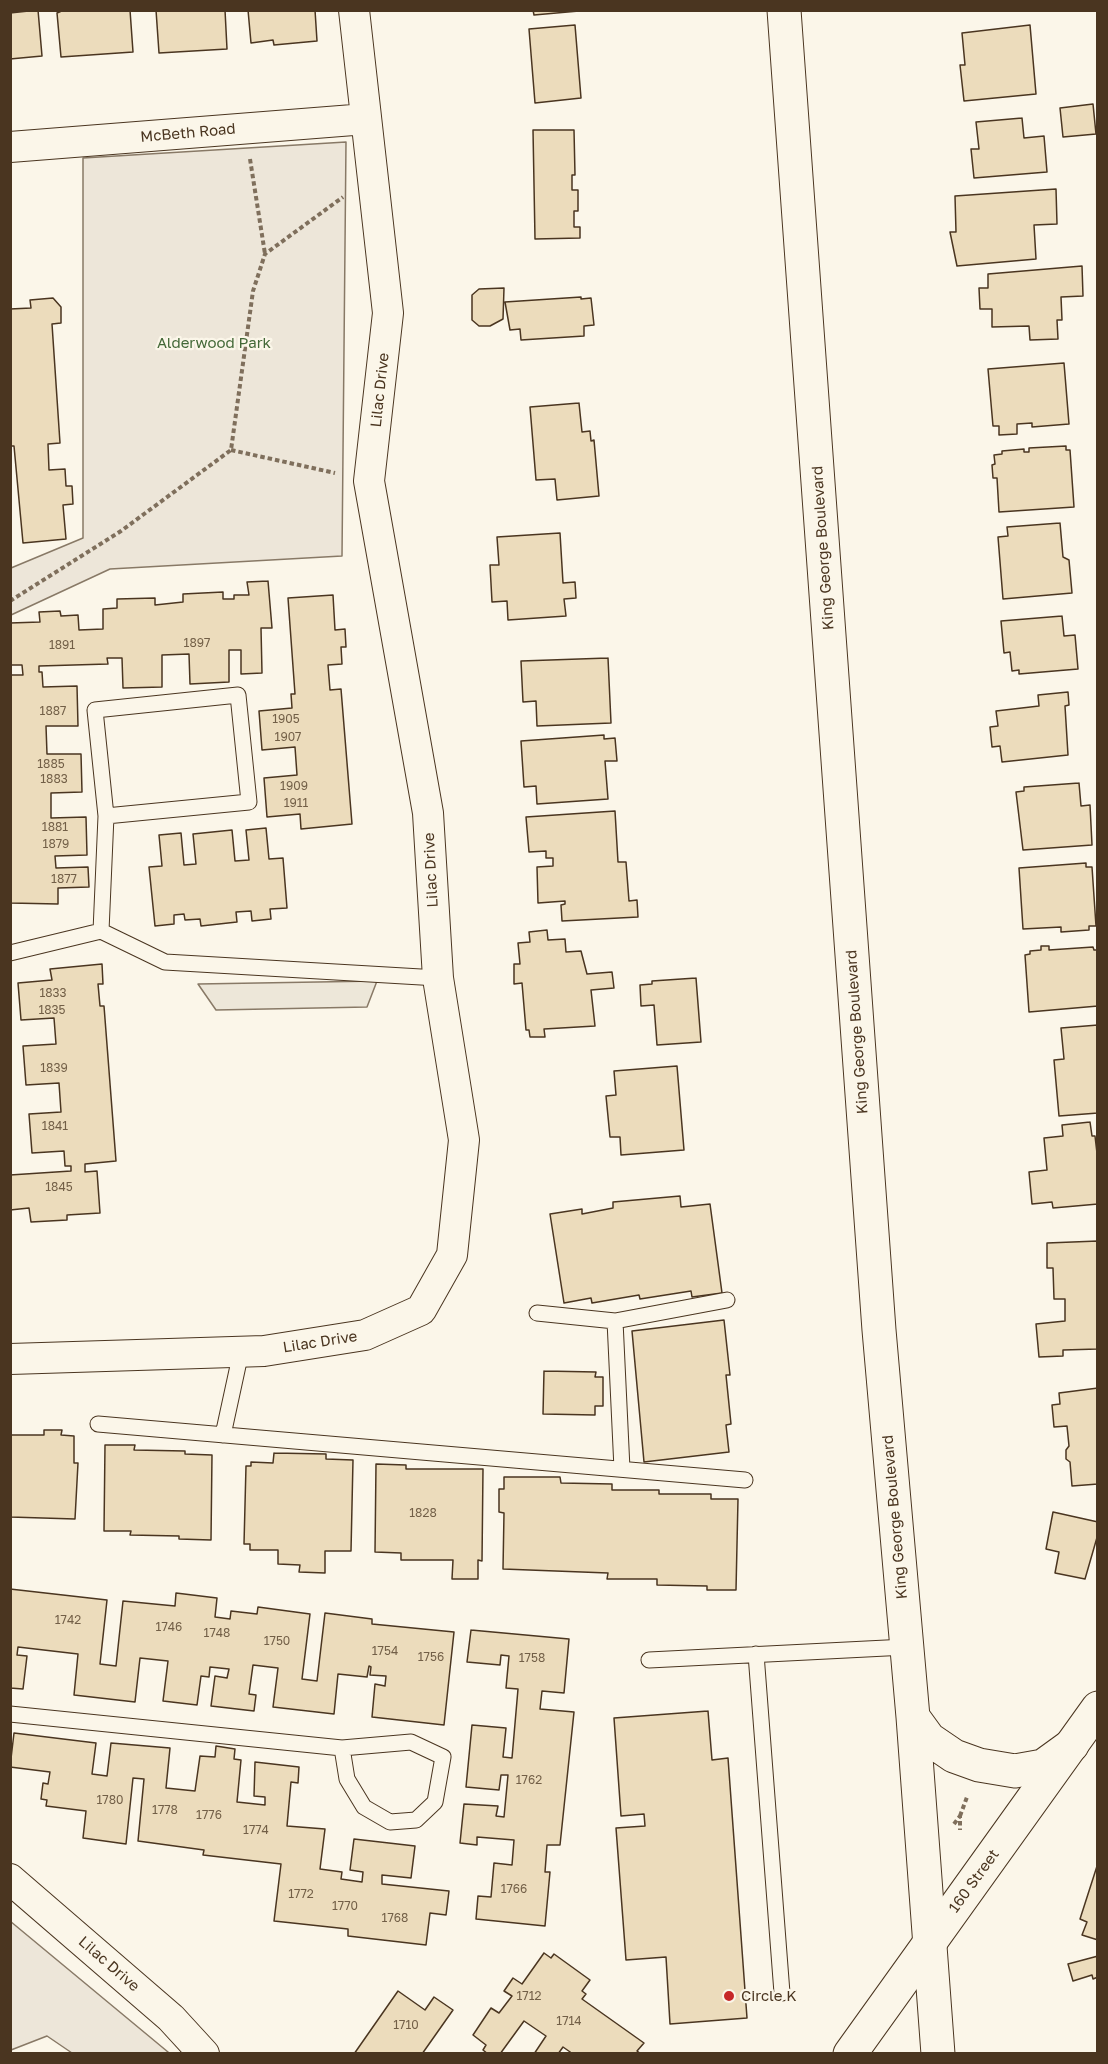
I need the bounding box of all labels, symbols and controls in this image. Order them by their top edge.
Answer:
street label: McBeth Road [140,120,236,146]
park label: Alderwood Park [157,334,271,352]
street label: Lilac Drive [367,352,393,428]
street label: King George Boulevard [808,465,838,631]
house number: 1897 [184,636,210,650]
house number: 1891 [49,638,75,652]
house number: 1887 [40,704,66,718]
house number: 1905 [272,712,300,726]
house number: 1907 [275,730,301,744]
house number: 1885 [37,757,65,771]
house number: 1883 [40,772,68,786]
house number: 1909 [280,779,308,793]
house number: 1911 [284,796,308,810]
house number: 1881 [42,820,68,834]
street label: Lilac Drive [420,832,442,908]
house number: 1879 [43,837,69,851]
house number: 1877 [51,872,77,886]
street label: King George Boulevard [842,949,872,1115]
house number: 1833 [39,986,67,1000]
house number: 1835 [38,1003,66,1017]
house number: 1839 [40,1061,68,1075]
house number: 1841 [42,1119,68,1133]
house number: 1845 [45,1180,73,1194]
street label: Lilac Drive [282,1327,358,1357]
street label: King George Boulevard [879,1434,911,1600]
house number: 1828 [409,1506,437,1520]
house number: 1742 [55,1613,81,1627]
house number: 1746 [156,1620,182,1634]
house number: 1748 [204,1626,230,1640]
house number: 1750 [264,1634,290,1648]
house number: 1754 [372,1644,398,1658]
house number: 1756 [418,1650,444,1664]
house number: 1758 [519,1651,545,1665]
house number: 1762 [516,1773,542,1787]
house number: 1780 [97,1793,123,1807]
house number: 1778 [152,1803,178,1817]
house number: 1776 [196,1808,222,1822]
house number: 1774 [243,1823,269,1837]
street label: 160 Street [945,1846,1003,1916]
house number: 1766 [501,1882,527,1896]
house number: 1772 [288,1887,314,1901]
house number: 1770 [332,1899,358,1913]
house number: 1768 [382,1911,408,1925]
street label: Lilac Drive [75,1933,143,1995]
place label: Circle K [741,1987,797,2005]
house number: 1712 [517,1989,541,2003]
marker: Circle K [722,1989,736,2003]
house number: 1714 [556,2014,582,2028]
house number: 1710 [393,2018,419,2032]

